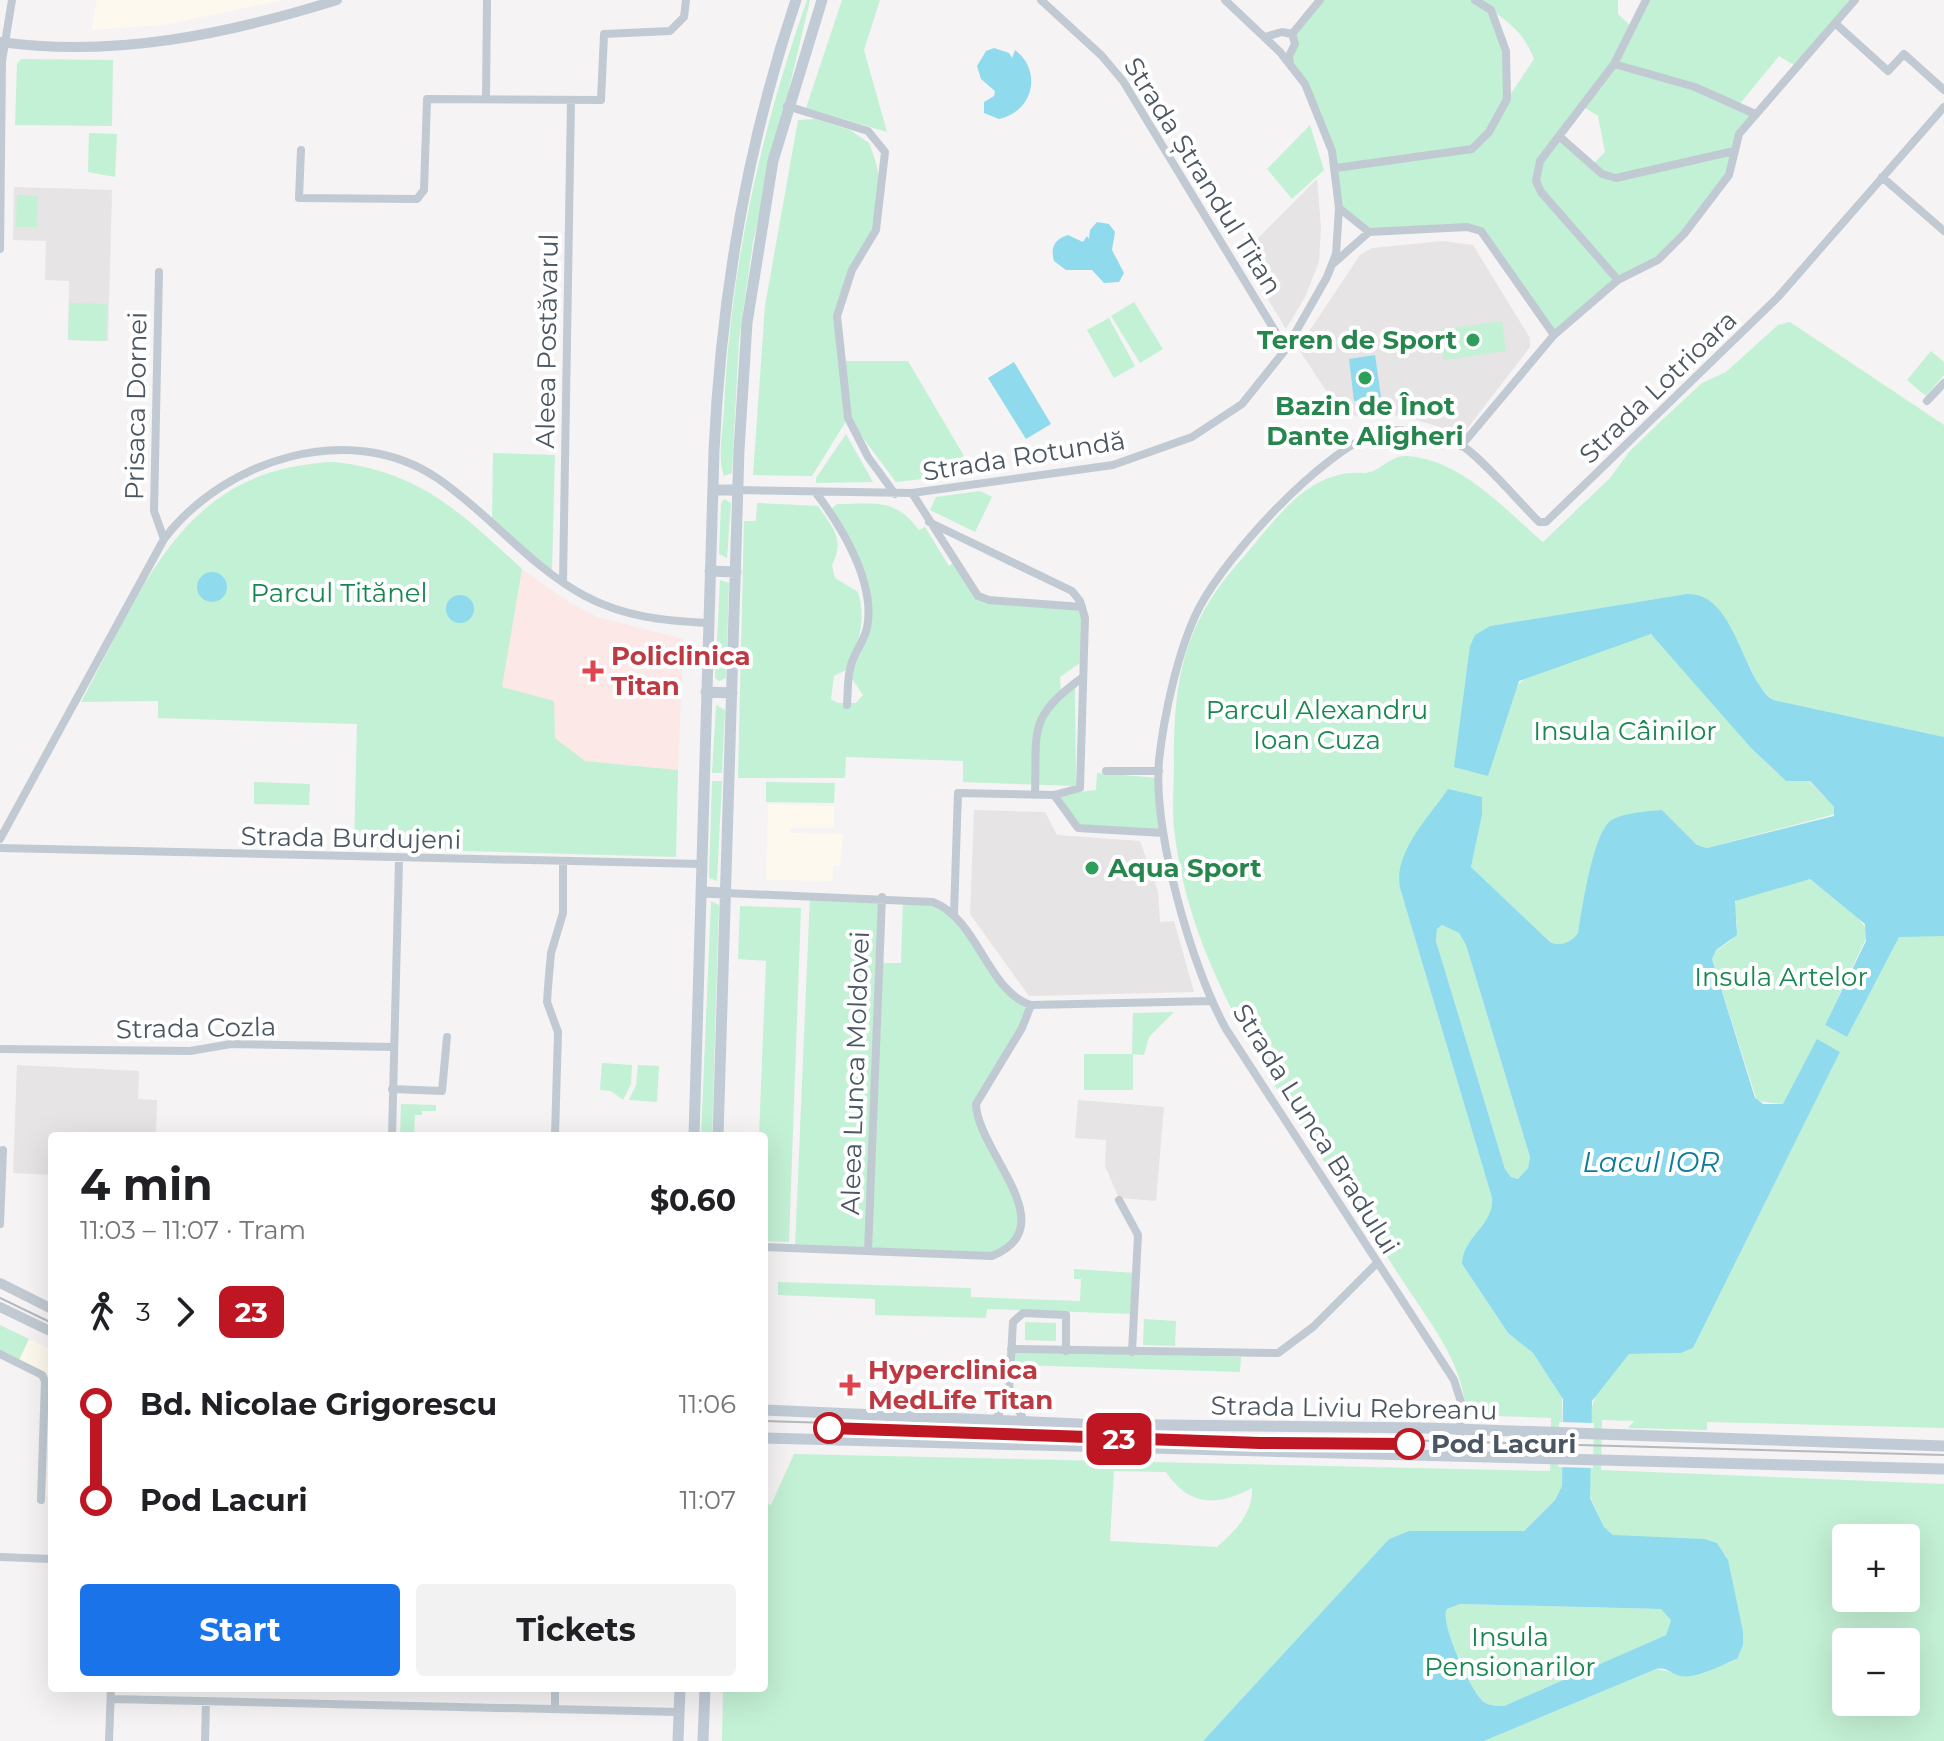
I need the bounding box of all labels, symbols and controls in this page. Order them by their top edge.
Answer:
street label: Strada Ștrandul Titan [1117,52,1289,300]
street label: Aleea Postăvarul [529,233,565,449]
street label: Strada Lotrioara [1573,304,1743,470]
street label: Prisaca Dornei [118,312,154,500]
place label: Teren de Sport [1257,324,1457,356]
marker: Teren de Sport [1464,331,1482,349]
marker: Bazin de Înot Dante Aligheri [1356,369,1374,387]
place label: Bazin de Înot Dante Aligheri [1266,390,1464,452]
street label: Strada Rotundă [920,424,1128,488]
park label: Parcul Titănel [251,577,427,609]
place label: Policlinica Titan [611,640,751,702]
marker: Policlinica Titan [582,660,604,682]
park label: Parcul Alexandru Ioan Cuza [1206,694,1428,756]
park label: Insula Câinilor [1533,715,1717,747]
street label: Strada Burdujeni [240,820,462,856]
place label: Aqua Sport [1107,852,1261,884]
marker: Aqua Sport [1083,859,1101,877]
street label: Aleea Lunca Moldovei [834,931,876,1215]
park label: Insula Artelor [1694,961,1868,993]
street label: Strada Lunca Bradului [1226,998,1406,1260]
street label: Strada Cozla [115,1011,277,1045]
water label: Lacul IOR [1583,1145,1719,1179]
text: 4 min [80,1157,213,1211]
text: $0.60 [650,1182,736,1219]
text: 11:03 – 11:07 · Tram [80,1214,306,1246]
icon: walk [80,1290,124,1334]
icon: forward [163,1290,207,1334]
text: 23 [235,1295,268,1329]
text: 3 [136,1296,151,1328]
place label: Hyperclinica MedLife Titan [868,1354,1053,1416]
marker: Hyperclinica MedLife Titan [839,1374,861,1396]
text: Bd. Nicolae Grigorescu [140,1386,497,1423]
text: 11:06 [679,1388,736,1420]
street label: Strada Liviu Rebreanu [1210,1390,1498,1426]
unlabelled marker [814,1413,844,1443]
line badge: 23 [1083,1413,1155,1465]
text: 23 [1102,1422,1136,1456]
place label: Pod Lacuri [1431,1428,1576,1460]
marker: Pod Lacuri [1394,1429,1424,1459]
text: Pod Lacuri [140,1482,308,1519]
text: 11:07 [679,1484,736,1516]
map controls [1832,1524,1920,1716]
button: + [1832,1524,1920,1612]
button: Start [80,1584,400,1676]
button: Tickets [416,1584,736,1676]
park label: Insula Pensionarilor [1424,1621,1596,1683]
button: − [1832,1628,1920,1716]

